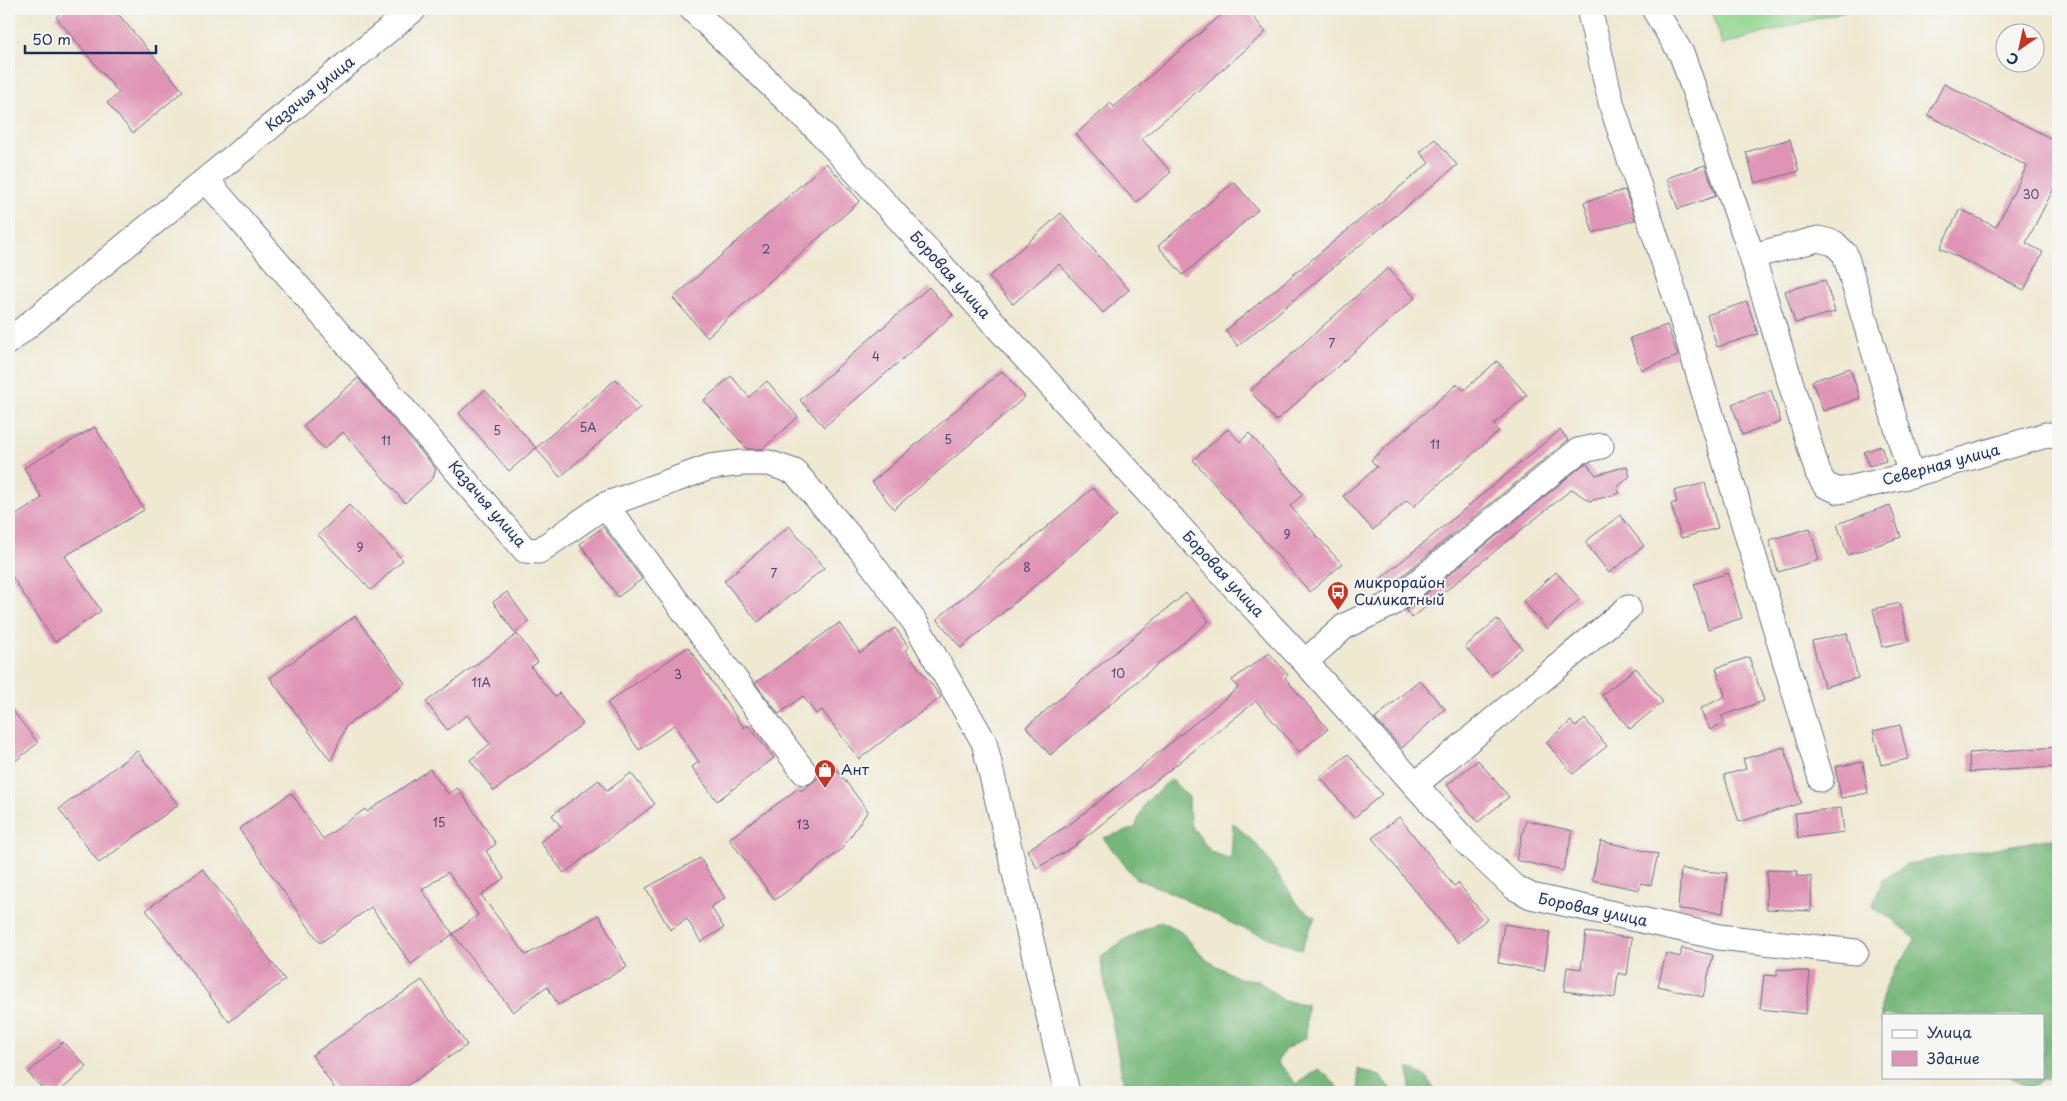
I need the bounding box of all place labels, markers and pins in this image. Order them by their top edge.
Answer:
place label: микрорайон Силикатный [1354,570,1445,610]
bus stop icon: микрорайон Силикатный [1326,580,1350,611]
place label: Ант [841,757,870,780]
shop icon: Ант [813,758,837,789]

